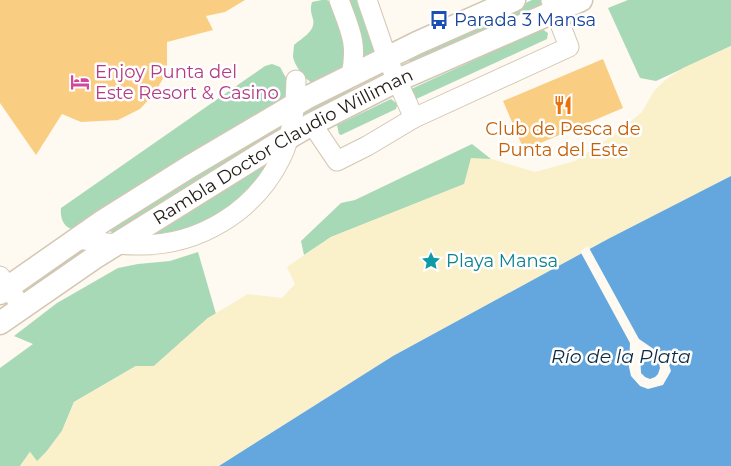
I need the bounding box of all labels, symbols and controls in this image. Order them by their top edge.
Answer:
bus stop icon: Parada 3 Mansa [428,9,450,31]
place label: Parada 3 Mansa [454,9,596,31]
place label: Enjoy Punta del Este Resort & Casino [95,61,279,104]
street label: Rambla Doctor Claudio Williman [149,64,416,229]
hotel icon: Enjoy Punta del Este Resort & Casino [69,71,91,93]
restaurant icon: Club de Pesca de Punta del Este [552,94,574,116]
place label: Club de Pesca de Punta del Este [485,118,641,161]
place icon: Playa Mansa [420,250,442,272]
place label: Playa Mansa [446,250,558,272]
water label: Río de la Plata [551,345,691,368]

